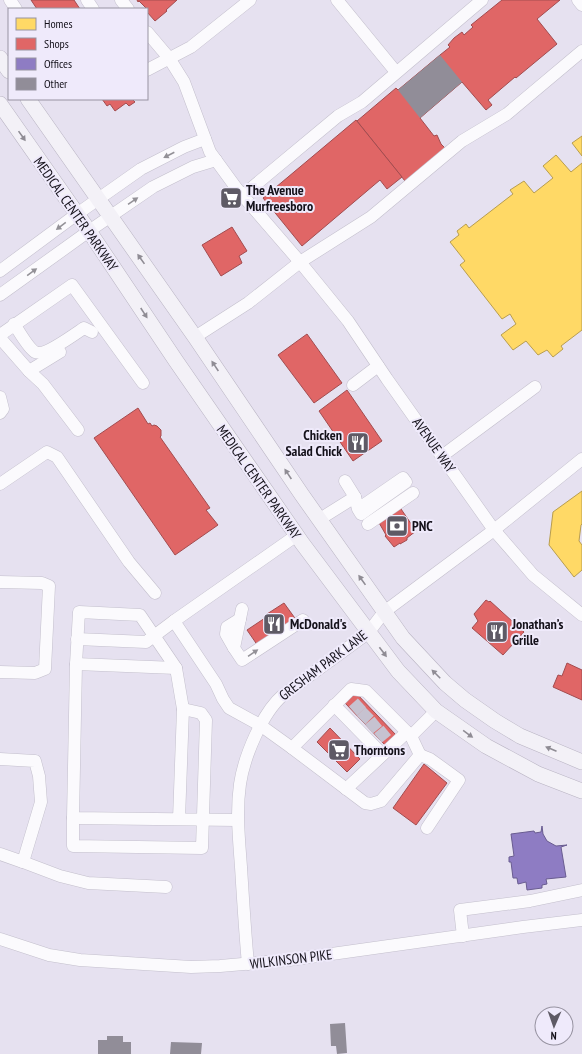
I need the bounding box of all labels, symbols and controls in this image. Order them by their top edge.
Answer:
legend [8,8,148,100]
text: Homes [44,16,72,31]
text: Shops [44,36,69,51]
text: Offices [44,56,72,71]
text: Other [44,76,68,91]
one-way arrow [18,131,26,142]
one-way arrow [164,152,175,158]
street label: MEDICAL CENTER PARKWAY [30,153,123,275]
place label: The Avenue Murfreesboro [246,181,313,215]
supermarket icon: The Avenue Murfreesboro [218,185,244,211]
one-way arrow [128,197,138,205]
one-way arrow [56,222,66,230]
one-way arrow [137,254,145,265]
one-way arrow [26,268,37,276]
one-way arrow [140,308,148,318]
one-way arrow [211,361,219,372]
street label: AVENUE WAY [408,414,460,477]
street label: MEDICAL CENTER PARKWAY [213,421,306,543]
place label: Chicken Salad Chick [285,426,342,460]
restaurant icon: Chicken Salad Chick [345,430,371,456]
one-way arrow [284,469,292,479]
bank icon: PNC [384,513,410,539]
place label: PNC [412,517,433,535]
one-way arrow [358,575,366,586]
restaurant icon: McDonald's [261,611,287,637]
place label: McDonald's [290,615,347,633]
place label: Jonathan’s Grille [511,615,564,649]
restaurant icon: Jonathan’s Grille [484,619,510,645]
street label: GRESHAM PARK LANE [275,626,371,704]
one-way arrow [379,647,387,657]
one-way arrow [248,649,258,657]
one-way arrow [431,669,441,679]
one-way arrow [463,730,474,738]
supermarket icon: Thorntons [326,737,352,763]
place label: Thorntons [354,741,405,759]
one-way arrow [544,746,556,752]
street label: WILKINSON PIKE [249,945,333,973]
north arrow [534,1006,574,1046]
text: N [550,1029,557,1043]

